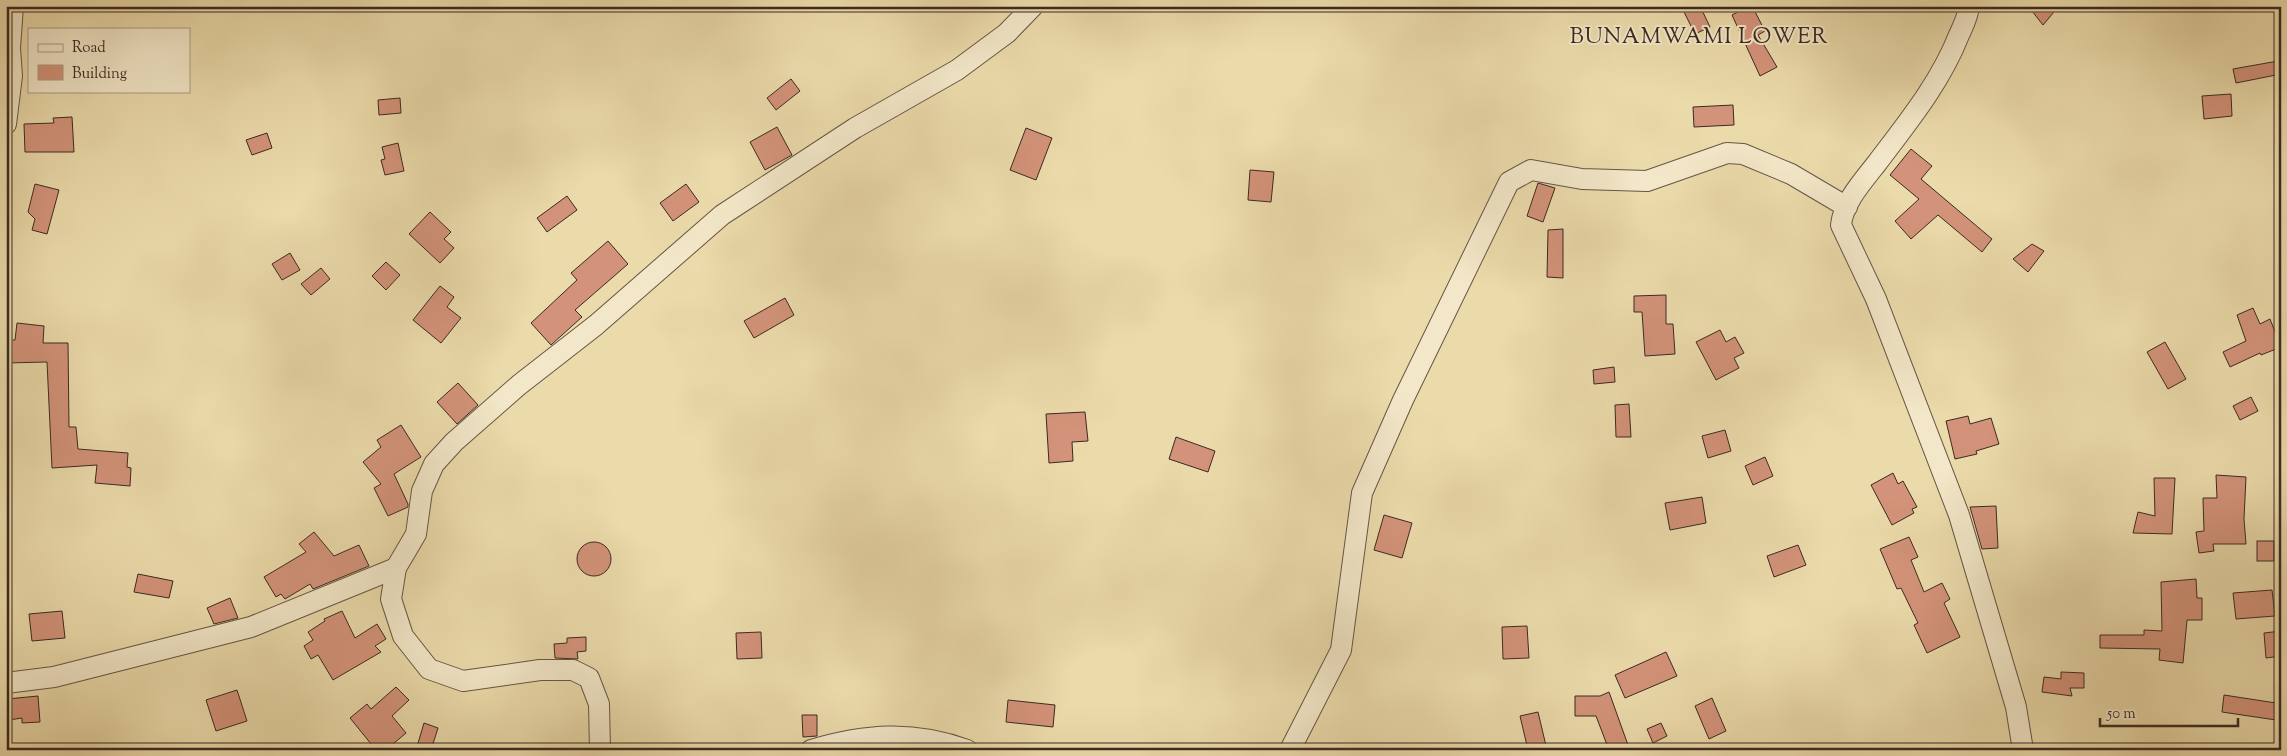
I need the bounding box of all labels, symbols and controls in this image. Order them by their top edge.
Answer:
district label: BUNAMWAMI LOWER [1570,22,1828,54]
legend [28,28,190,92]
text: Road [72,38,106,59]
text: Building [72,64,127,85]
scale bar [2100,696,2237,728]
text: 50 m [2106,704,2136,725]

